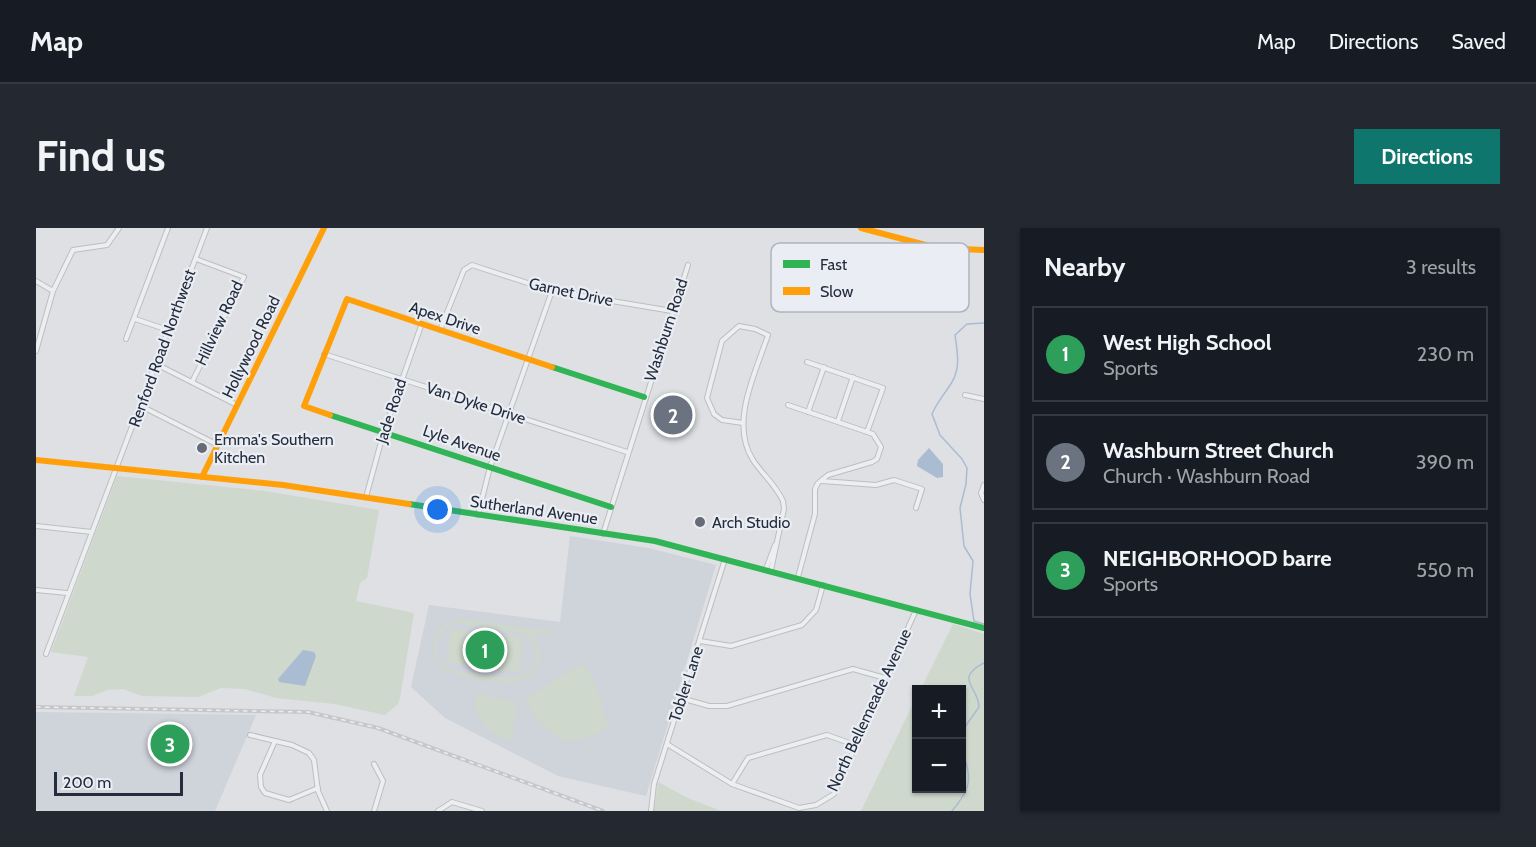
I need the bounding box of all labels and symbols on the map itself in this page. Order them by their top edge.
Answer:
legend [771,243,969,312]
text: Fast [820,255,848,274]
street label: Renford Road Northwest [125,266,200,429]
street label: Garnet Drive [527,274,615,310]
street label: Washburn Road [640,276,692,384]
street label: Hillview Road [191,278,247,368]
text: Slow [820,282,854,301]
street label: Hollywood Road [218,293,284,401]
street label: Apex Drive [407,298,483,338]
street label: Jade Road [371,376,410,447]
street label: Van Dyke Drive [424,378,528,428]
pin: 2 [654,392,692,438]
street label: Lyle Avenue [421,421,503,465]
place label: Emma's Southern Kitchen [214,430,334,467]
marker: Emma's Southern Kitchen [195,441,209,455]
street label: Sutherland Avenue [469,492,599,528]
your location [423,495,452,524]
place label: Arch Studio [712,513,790,532]
marker: Arch Studio [693,515,707,529]
street label: North Bellemeade Avenue [823,626,915,794]
pin: 1 [466,628,504,672]
street label: Tobler Lane [665,644,707,724]
pin: 3 [150,722,190,766]
scale bar [54,769,183,796]

